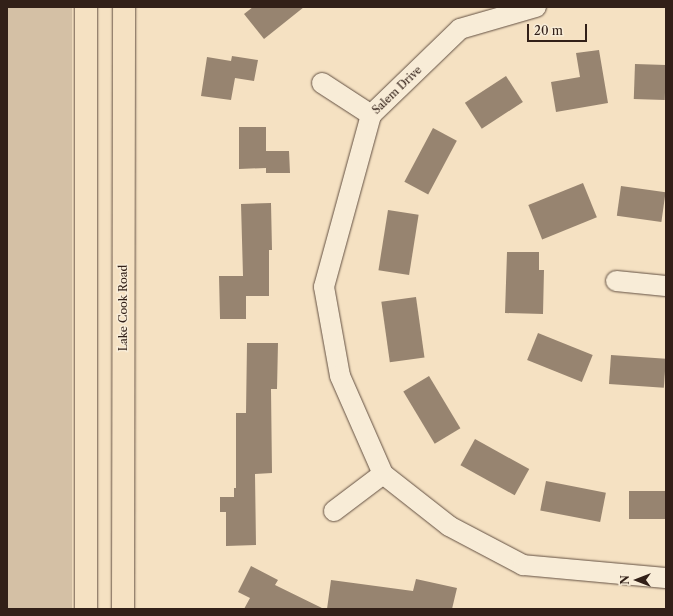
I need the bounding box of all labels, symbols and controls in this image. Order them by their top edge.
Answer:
scale bar [529,16,589,42]
text: 20 m [534,23,563,38]
street label: Salem Drive [370,63,424,117]
street label: Lake Cook Road [116,265,130,351]
north arrow [617,560,657,600]
text: N [618,575,632,585]

